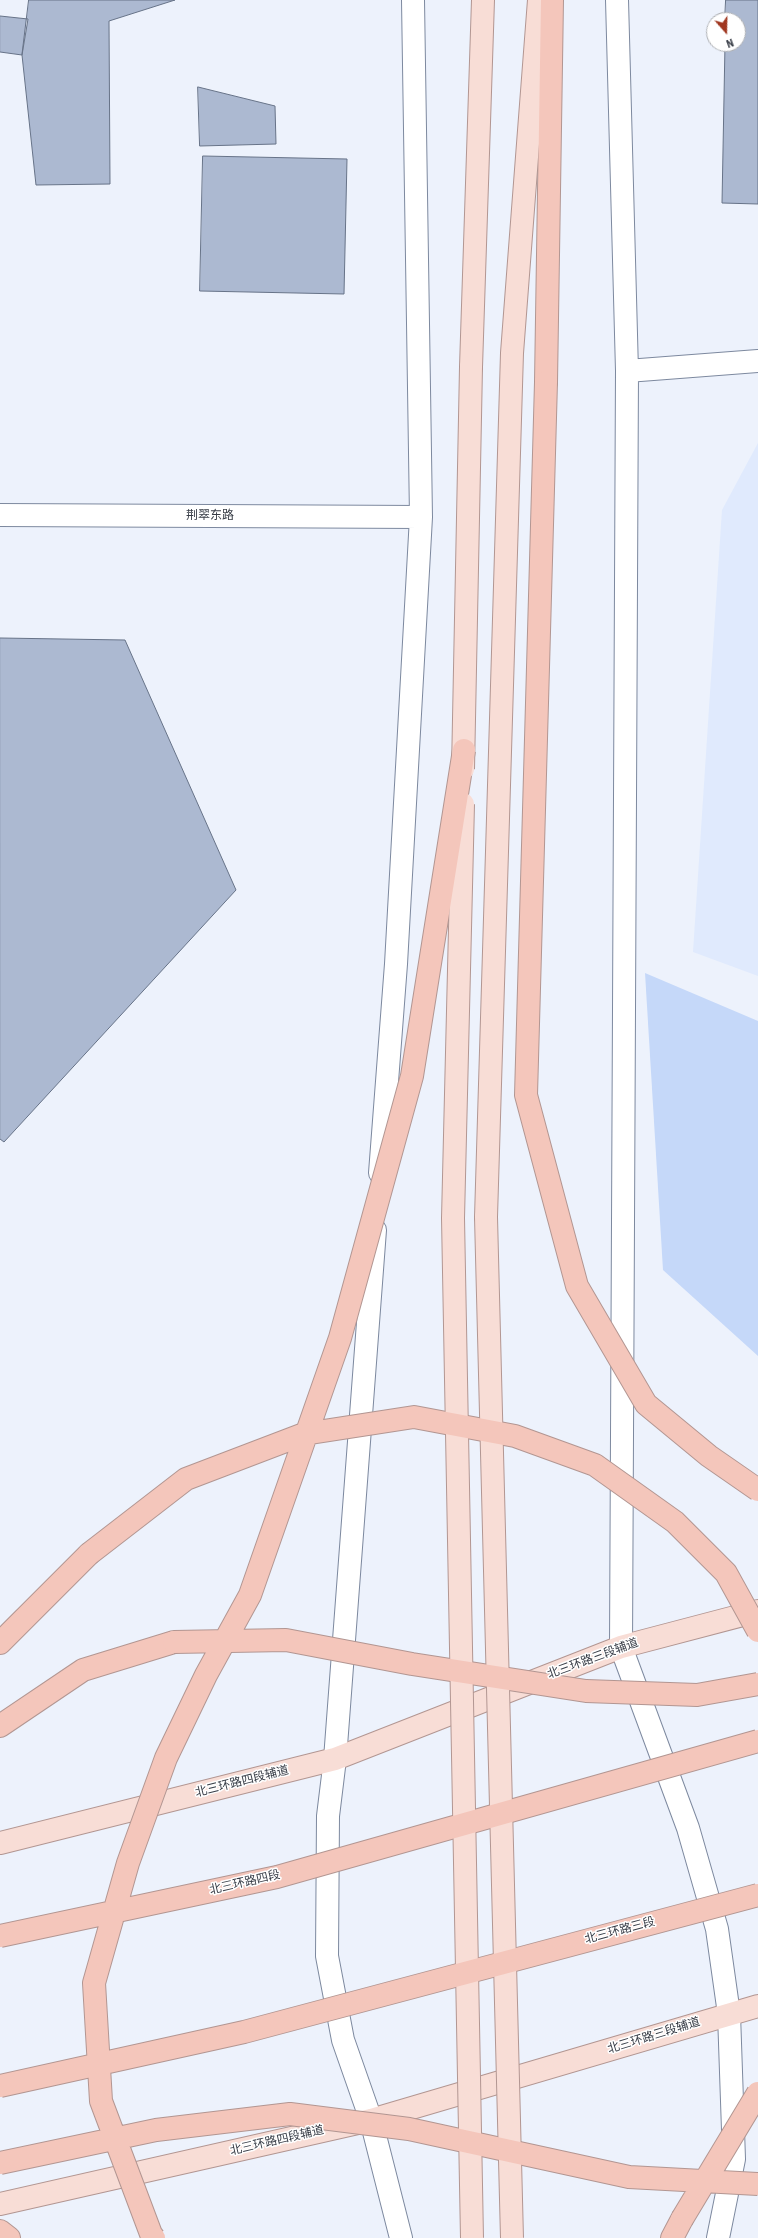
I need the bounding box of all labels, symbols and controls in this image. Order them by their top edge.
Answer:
north arrow [706,12,746,52]
text: N [725,36,735,50]
street label: 荆翠东路 [186,509,234,523]
street label: 北三环路三段辅道 [545,1636,641,1682]
street label: 北三环路四段辅道 [194,1763,290,1801]
street label: 北三环路四段 [208,1868,282,1898]
street label: 北三环路三段 [583,1915,657,1947]
street label: 北三环路三段辅道 [606,2015,702,2057]
street label: 北三环路四段辅道 [229,2123,325,2159]

